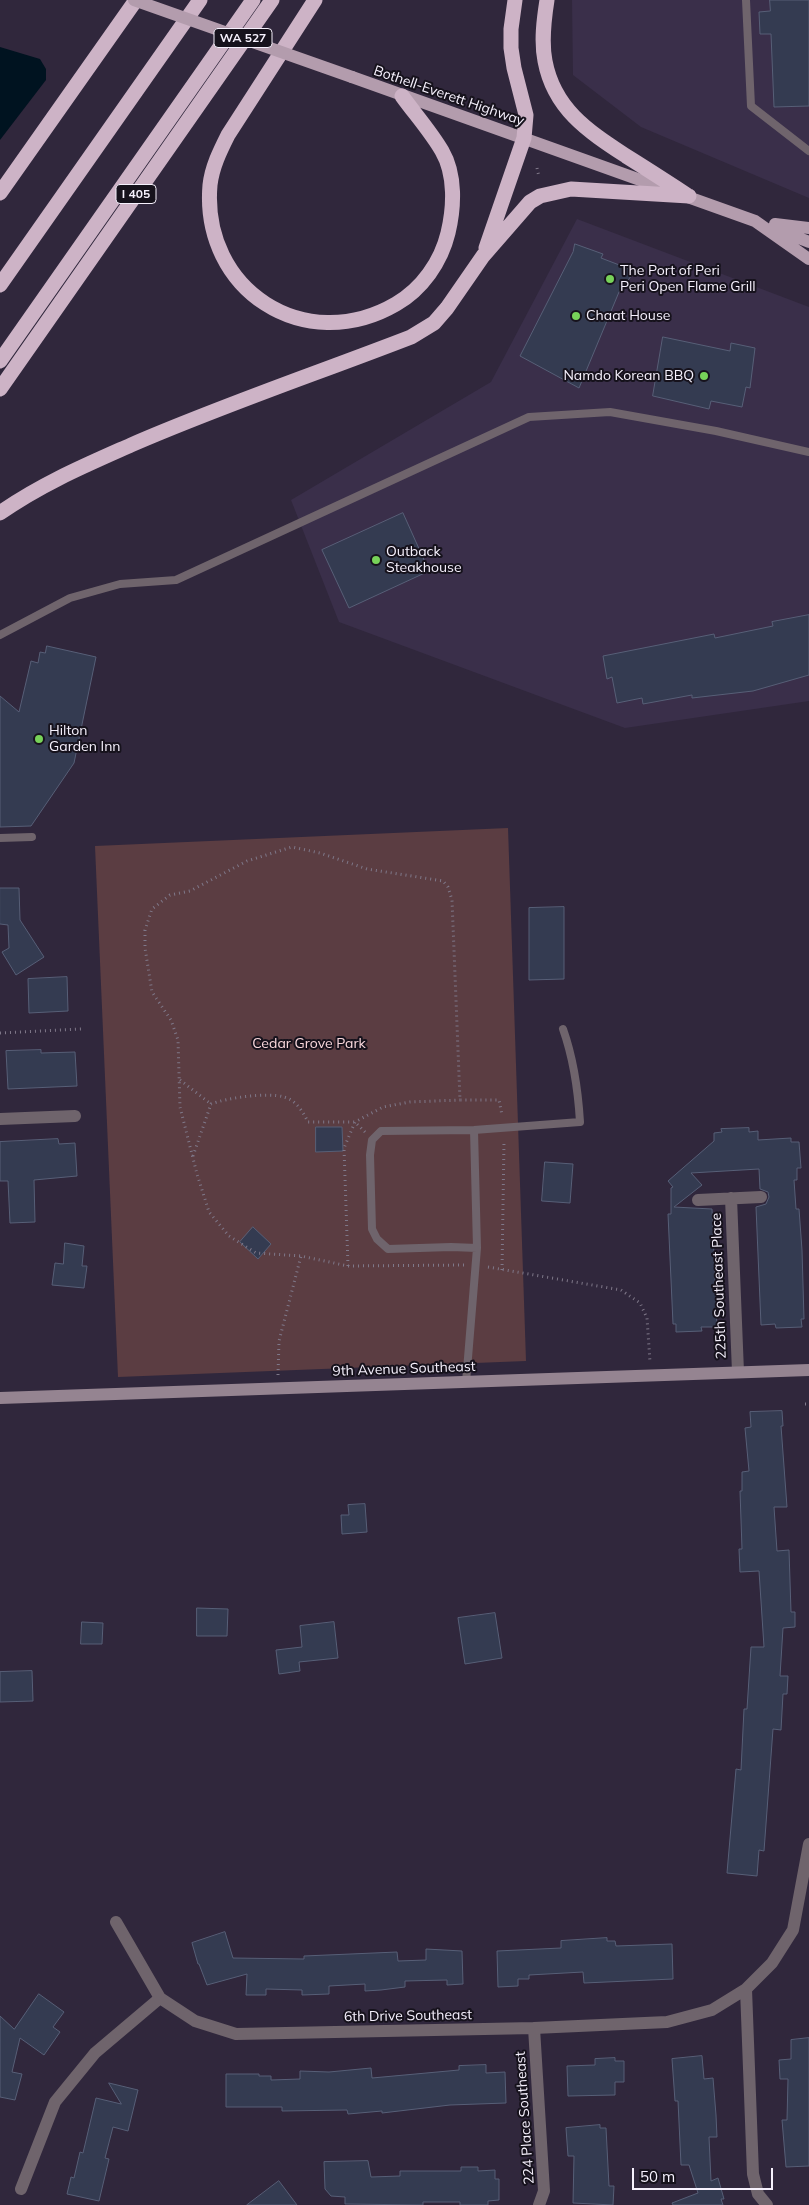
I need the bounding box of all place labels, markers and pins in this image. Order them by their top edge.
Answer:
place label: The Port of Peri Peri Open Flame Grill [620,263,756,296]
marker: The Port of Peri Peri Open Flame Grill [604,273,616,285]
place label: Chaat House [586,308,670,324]
marker: Chaat House [570,310,582,322]
place label: Namdo Korean BBQ [563,368,694,384]
marker: Namdo Korean BBQ [698,370,710,382]
place label: Outback Steakhouse [386,544,462,576]
marker: Outback Steakhouse [370,554,382,566]
place label: Hilton Garden Inn [49,723,121,756]
marker: Hilton Garden Inn [33,733,45,745]

